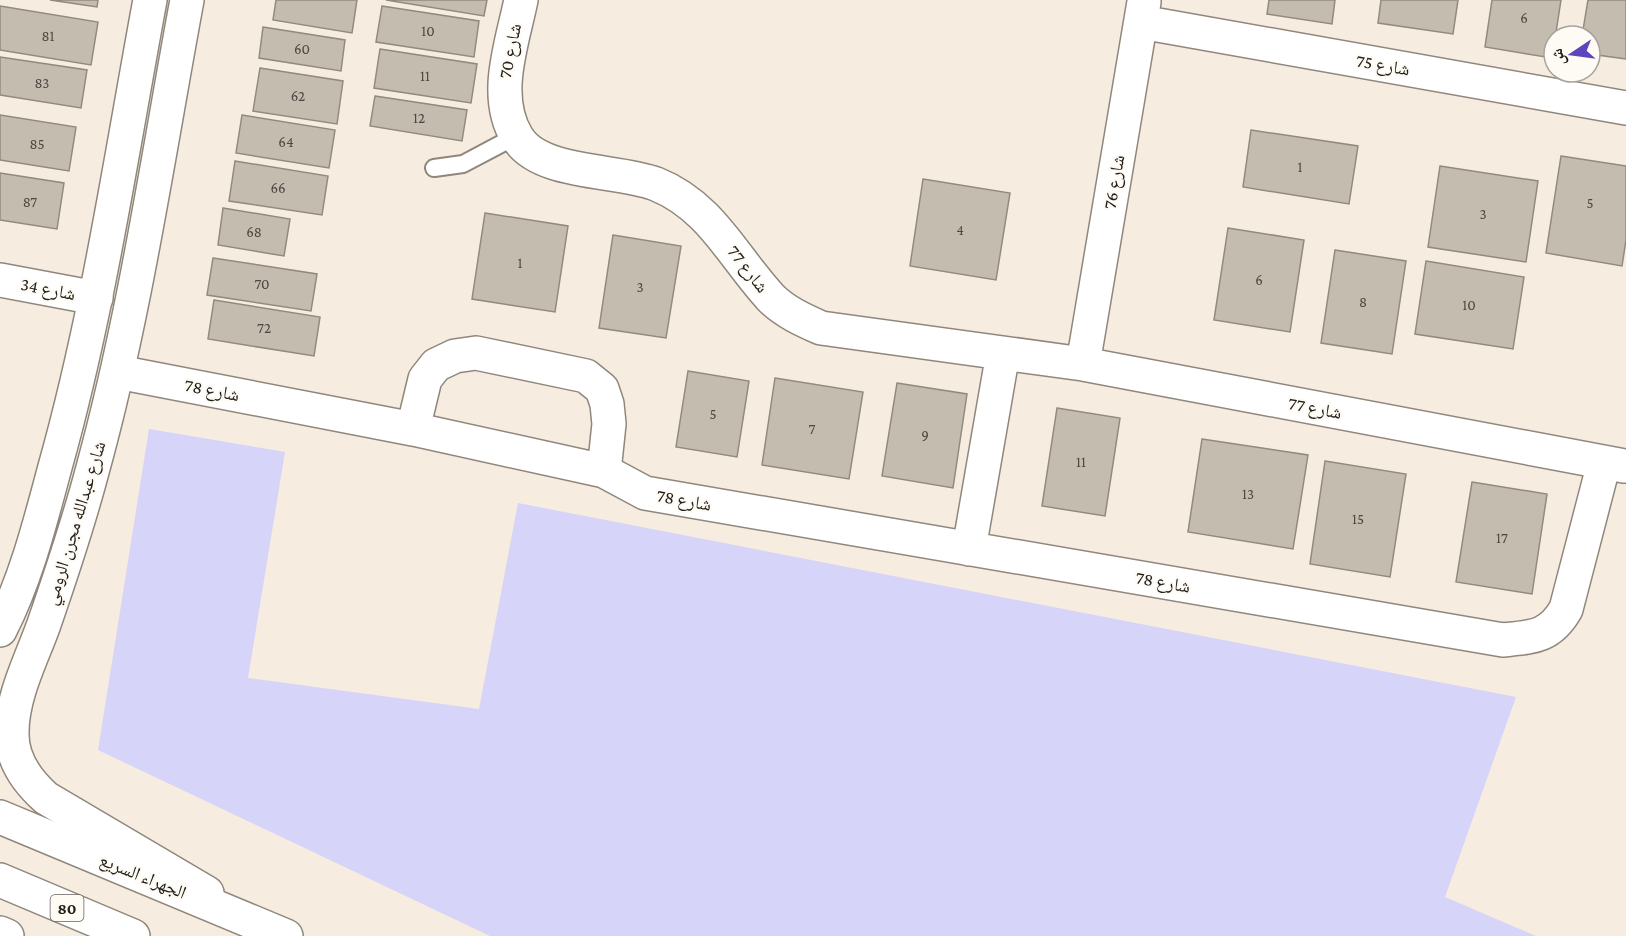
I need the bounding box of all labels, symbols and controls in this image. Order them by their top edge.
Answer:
house number: 6 [1520,10,1528,26]
street label: شارع 70 [495,22,526,80]
house number: 10 [421,23,435,39]
north arrow [1542,24,1602,84]
house number: 81 [41,28,55,44]
house number: 60 [294,41,310,57]
text: ش [1548,47,1569,67]
street label: شارع 75 [1354,50,1411,81]
house number: 11 [420,68,430,84]
house number: 83 [35,75,49,91]
house number: 62 [291,88,305,104]
house number: 12 [413,110,425,126]
house number: 64 [278,134,294,150]
house number: 85 [30,136,44,152]
street label: شارع 76 [1099,153,1130,211]
house number: 1 [1298,159,1303,175]
house number: 66 [270,180,286,196]
house number: 87 [23,194,37,210]
house number: 5 [1586,195,1594,211]
house number: 3 [1479,206,1487,222]
house number: 4 [956,222,964,238]
house number: 68 [246,224,262,240]
street label: شارع 77 [723,241,773,297]
house number: 1 [518,255,523,271]
house number: 6 [1255,272,1263,288]
street label: شارع 34 [19,274,77,305]
house number: 70 [254,276,270,292]
house number: 3 [636,279,644,295]
house number: 8 [1359,294,1367,310]
house number: 10 [1462,297,1476,313]
house number: 72 [257,320,271,336]
street label: شارع 78 [183,375,241,406]
street label: شارع 77 [1286,393,1344,424]
house number: 5 [709,406,717,422]
house number: 7 [809,421,816,437]
house number: 9 [921,427,929,443]
street label: شارع عبدالله مجرن الرومي [41,439,114,609]
house number: 11 [1076,454,1086,470]
street label: شارع 78 [655,485,713,516]
house number: 13 [1242,486,1254,502]
house number: 15 [1352,511,1364,527]
house number: 17 [1496,530,1508,546]
street label: شارع 78 [1134,567,1192,598]
street label: الجهراء السريع [96,850,189,904]
road number: 80 [50,895,84,921]

